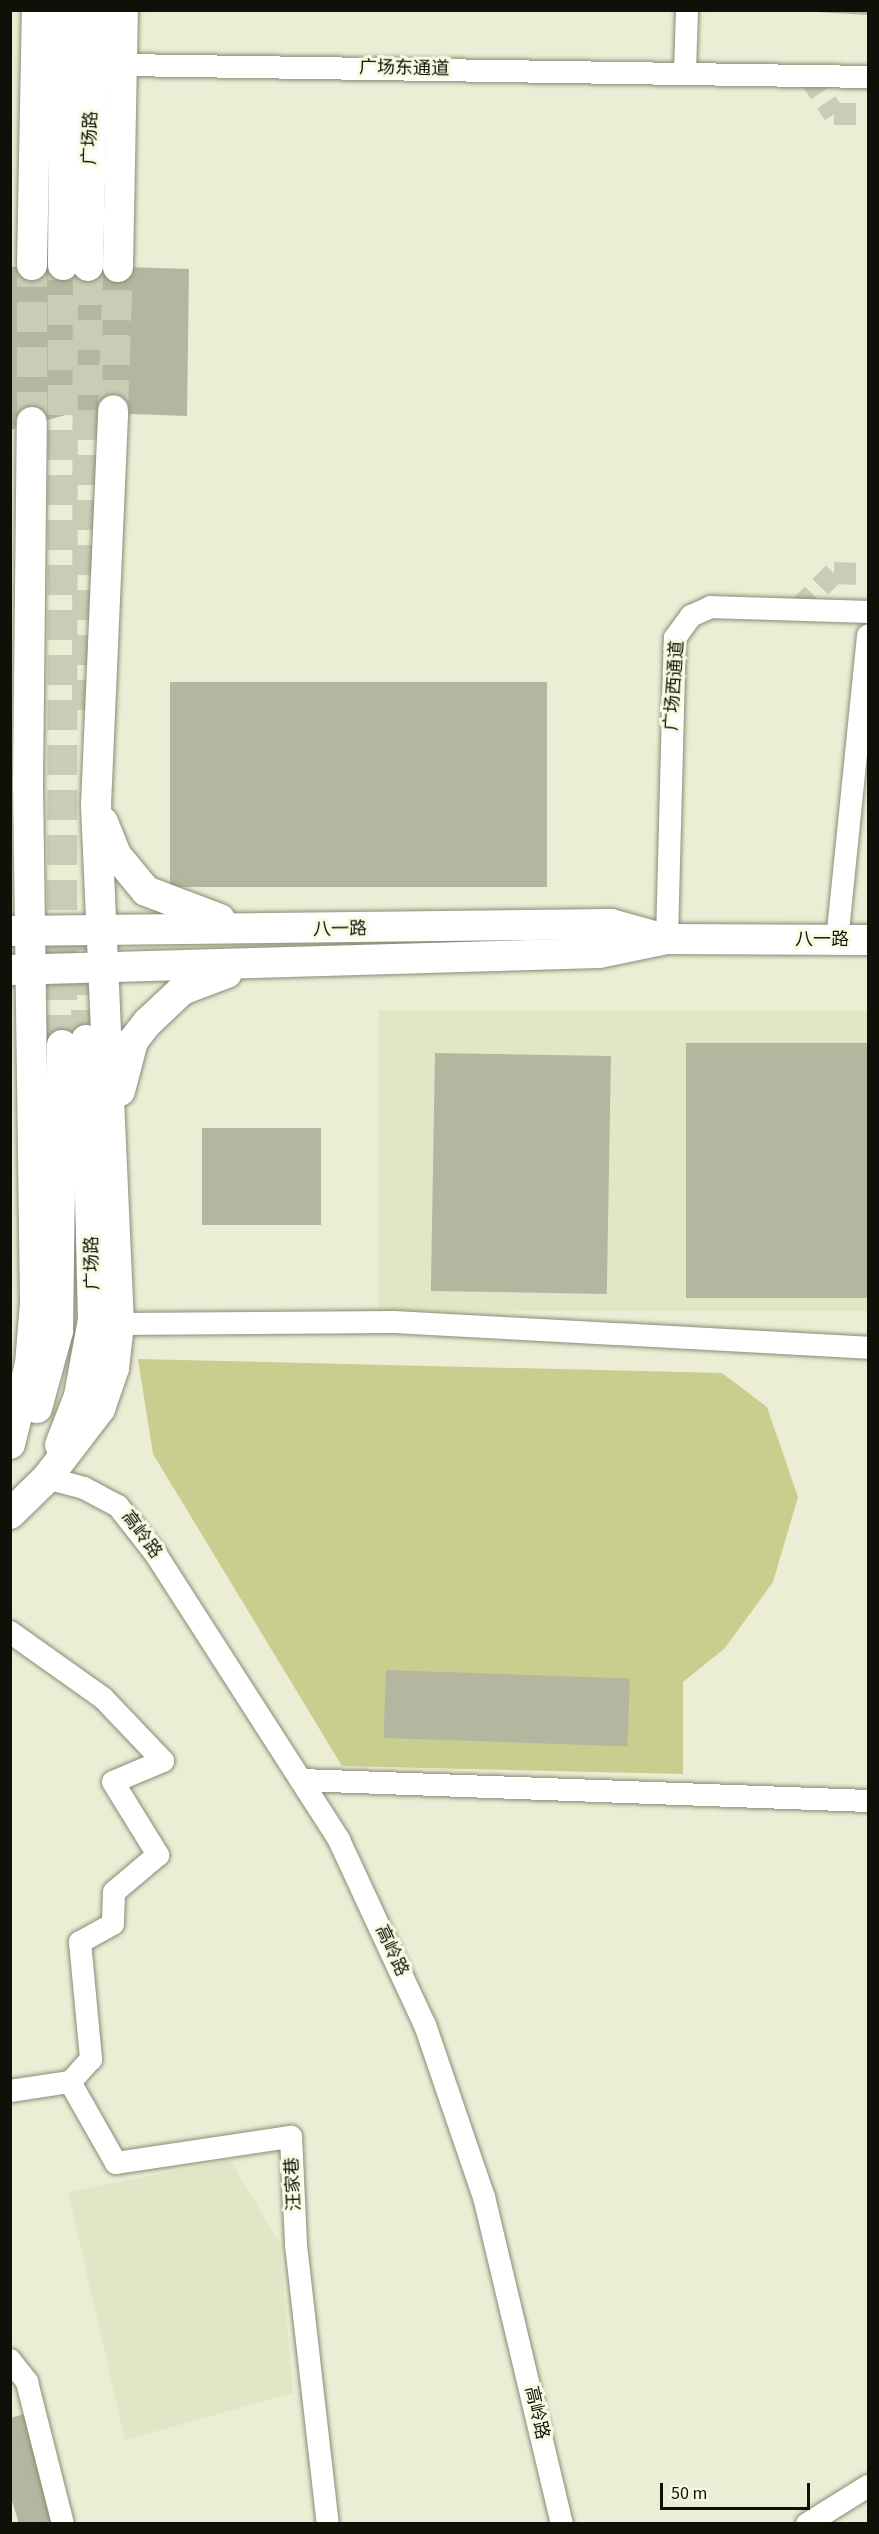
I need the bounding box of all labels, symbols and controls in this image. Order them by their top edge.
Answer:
street label: 广场东通道 [359,57,449,81]
street label: 广场路 [79,111,103,165]
street label: 广场西通道 [661,640,689,732]
street label: 八一路 [313,919,367,941]
street label: 八一路 [795,929,849,951]
street label: 广场路 [82,1236,104,1290]
street label: 高岭路 [116,1507,166,1563]
street label: 高岭路 [370,1922,412,1980]
street label: 汪家巷 [282,2156,306,2212]
street label: 高岭路 [519,2384,553,2442]
scale bar [663,2471,813,2509]
text: 50 m [671,2481,707,2506]

